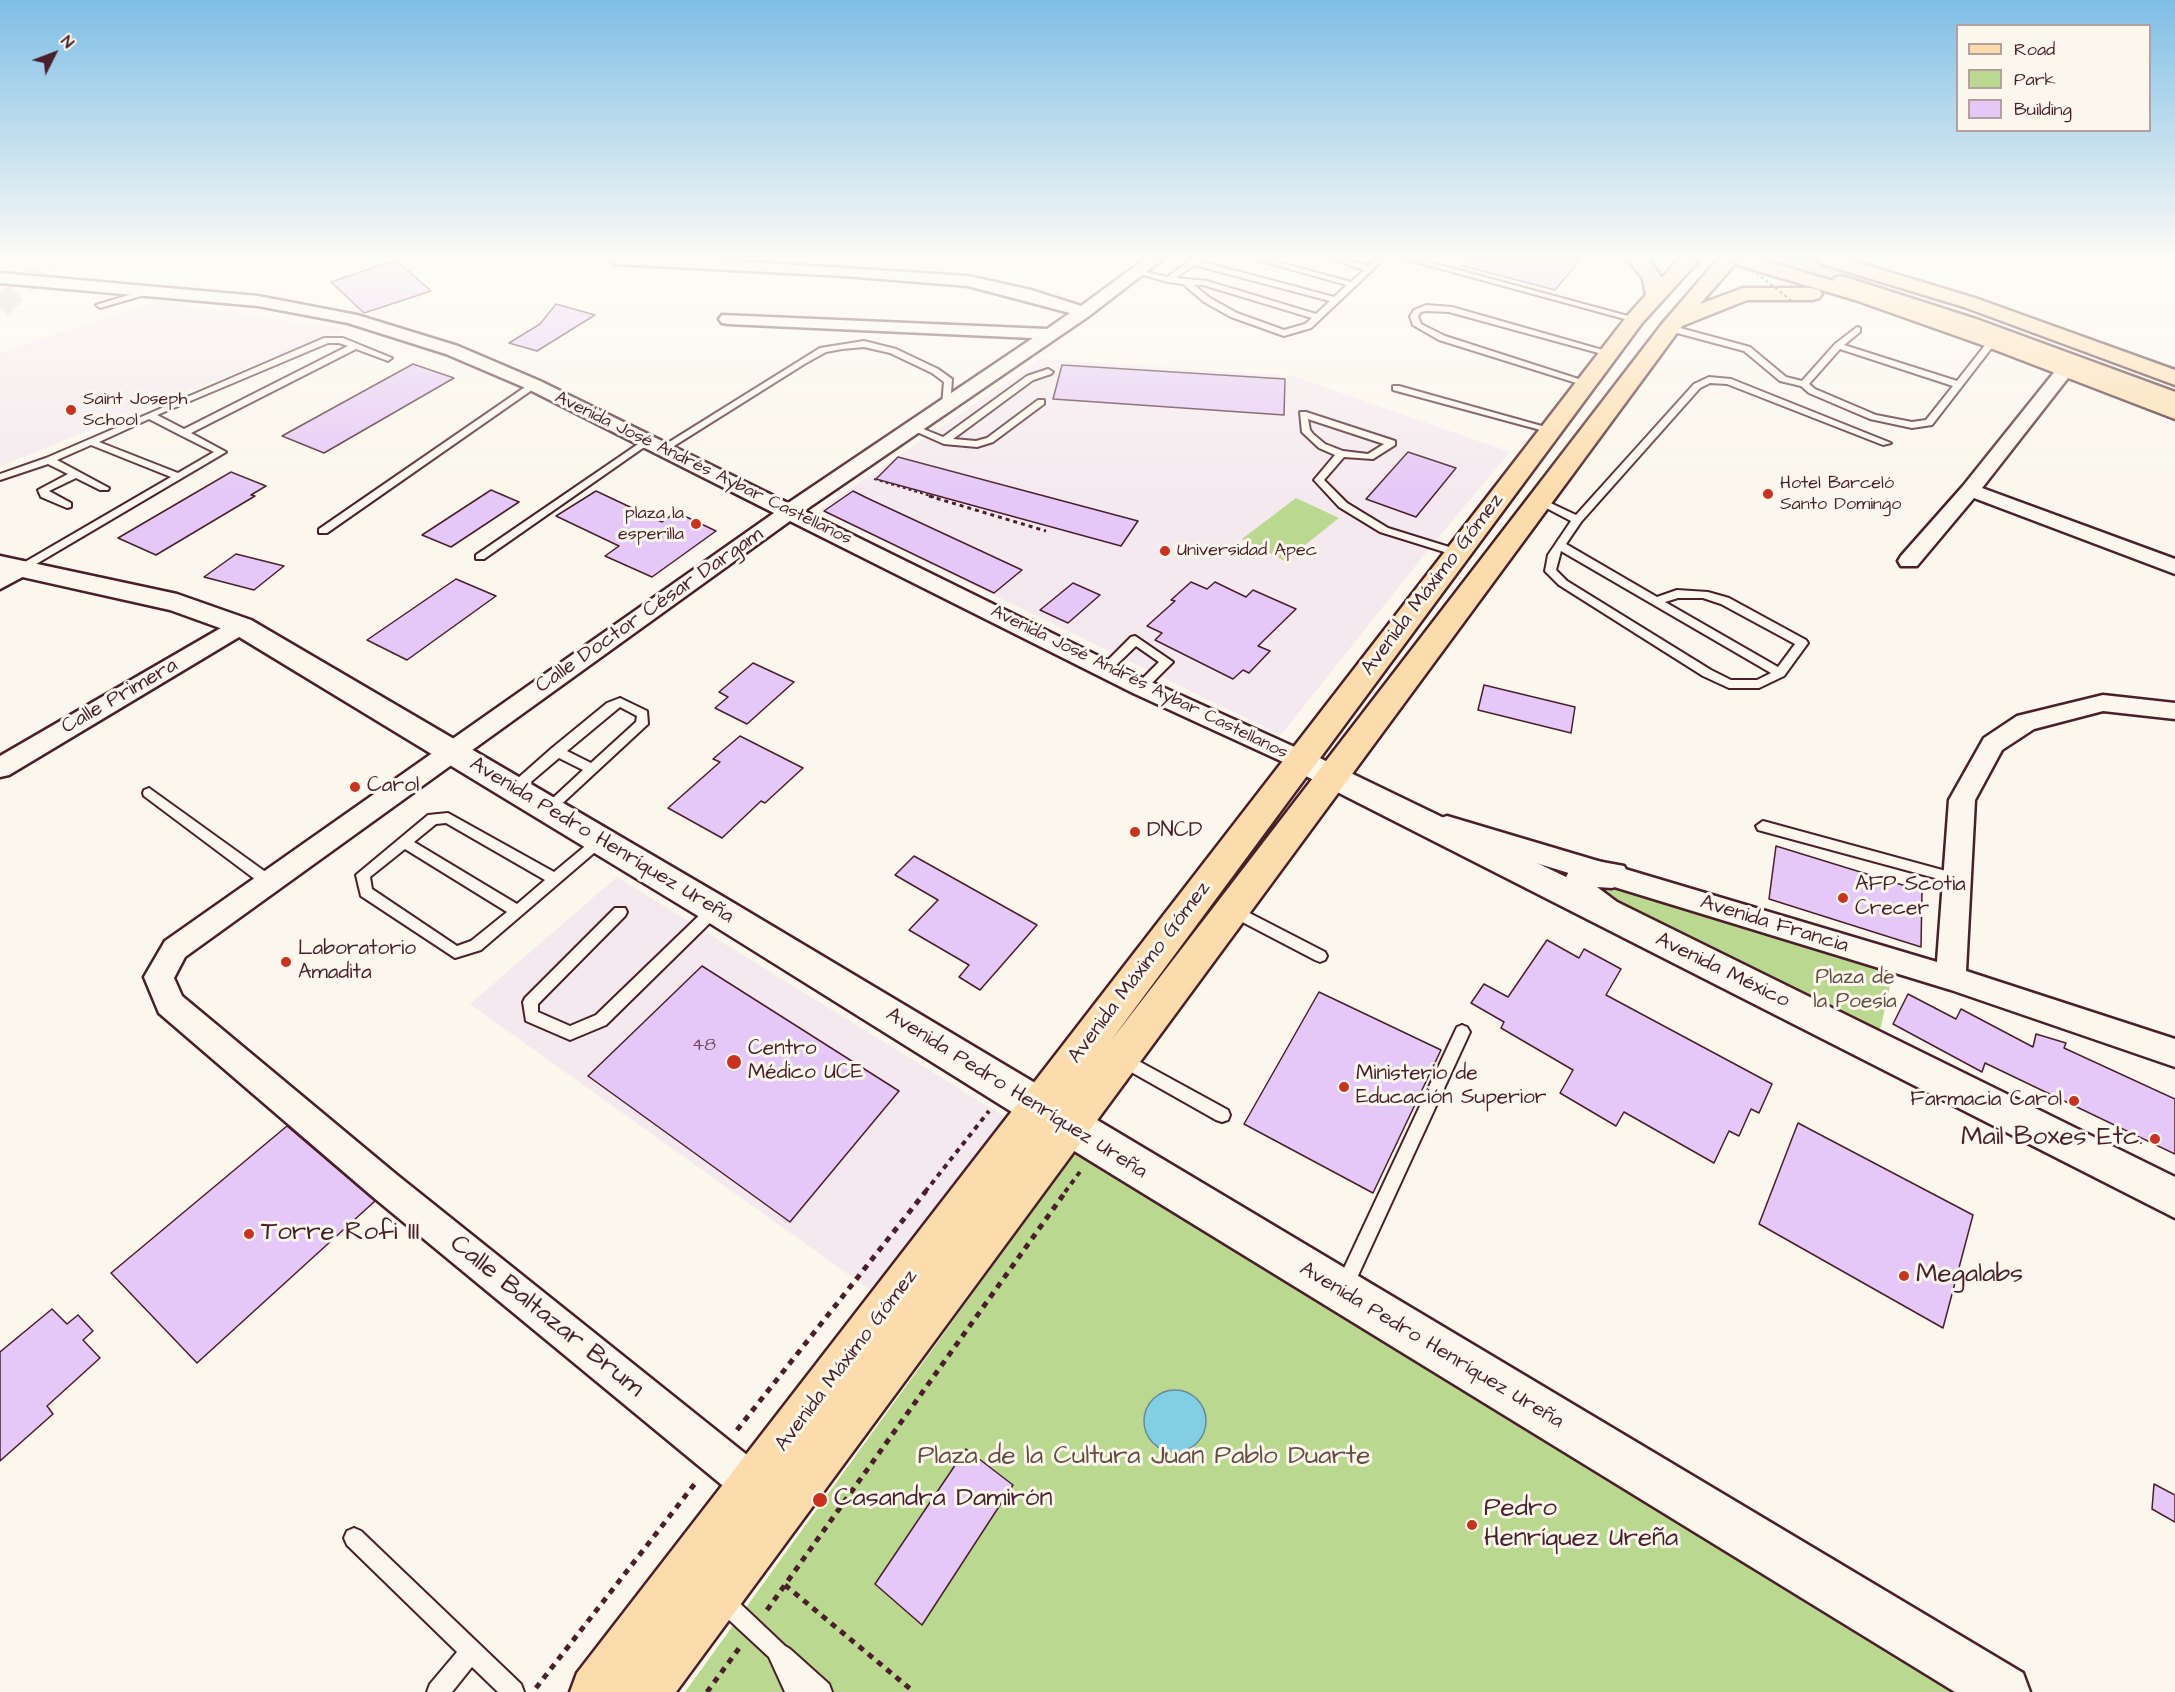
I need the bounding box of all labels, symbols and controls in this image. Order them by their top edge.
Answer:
north arrow [24,24,84,84]
legend [1956,24,2151,132]
text: N [56,31,79,53]
text: Road [2014,37,2055,62]
text: Park [2014,67,2056,92]
text: Building [2014,97,2072,122]
street label: Avenida José Andrés Aybar Castellanos [551,387,855,551]
place label: Saint Joseph School [83,389,187,432]
marker: Saint Joseph School [64,403,78,417]
place label: Hotel Barceló Santo Domingo [1780,473,1901,516]
marker: Hotel Barceló Santo Domingo [1761,487,1775,501]
street label: Avenida Máximo Gómez [1356,489,1510,681]
place label: plaza la esperilla [618,503,684,546]
marker: plaza la esperilla [689,517,703,531]
street label: Calle Doctor César Dargam [531,523,769,699]
place label: Universidad Apec [1177,540,1317,562]
marker: Universidad Apec [1158,544,1172,558]
street label: Avenida José Andrés Aybar Castellanos [987,601,1291,765]
street label: Calle Primera [57,654,183,740]
street label: Avenida Pedro Henríquez Ureña [464,752,738,930]
place label: Carol [367,774,419,800]
marker: Carol [348,780,362,794]
place label: DNCD [1147,819,1202,845]
marker: DNCD [1128,825,1142,839]
place label: AFP Scotia Crecer [1855,873,1966,923]
street label: Avenida Máximo Gómez [1063,877,1217,1069]
street label: Avenida Francia [1697,890,1851,960]
marker: AFP Scotia Crecer [1836,891,1850,905]
street label: Avenida México [1651,928,1793,1014]
place label: Laboratorio Amadita [298,937,416,987]
marker: Laboratorio Amadita [279,955,293,969]
park label: Plaza de la Poesía [1813,966,1897,1016]
street label: Avenida Pedro Henríquez Ureña [881,1003,1151,1185]
house number: 48 [692,1035,716,1057]
place label: Centro Médico UCE [748,1037,863,1087]
marker: Centro Médico UCE [725,1053,743,1071]
place label: Ministerio de Educación Superior [1356,1062,1546,1112]
marker: Ministerio de Educación Superior [1337,1080,1351,1094]
place label: Farmacia Carol [1910,1088,2062,1114]
marker: Farmacia Carol [2067,1094,2081,1108]
place label: Mail Boxes Etc. [1961,1123,2143,1155]
marker: Mail Boxes Etc. [2148,1132,2162,1146]
place label: Torre Rofi III [261,1218,420,1250]
marker: Torre Rofi III [242,1227,256,1241]
street label: Calle Baltazar Brum [443,1229,649,1405]
street label: Avenida Pedro Henríquez Ureña [1294,1257,1568,1435]
place label: Megalabs [1916,1260,2023,1292]
street label: Avenida Máximo Gómez [770,1265,924,1457]
marker: Megalabs [1897,1269,1911,1283]
park label: Plaza de la Cultura Juan Pablo Duarte [918,1442,1370,1474]
place label: Casandra Damirón [834,1484,1052,1516]
marker: Casandra Damirón [811,1491,829,1509]
place label: Pedro Henríquez Ureña [1484,1494,1678,1556]
marker: Pedro Henríquez Ureña [1465,1518,1479,1532]

